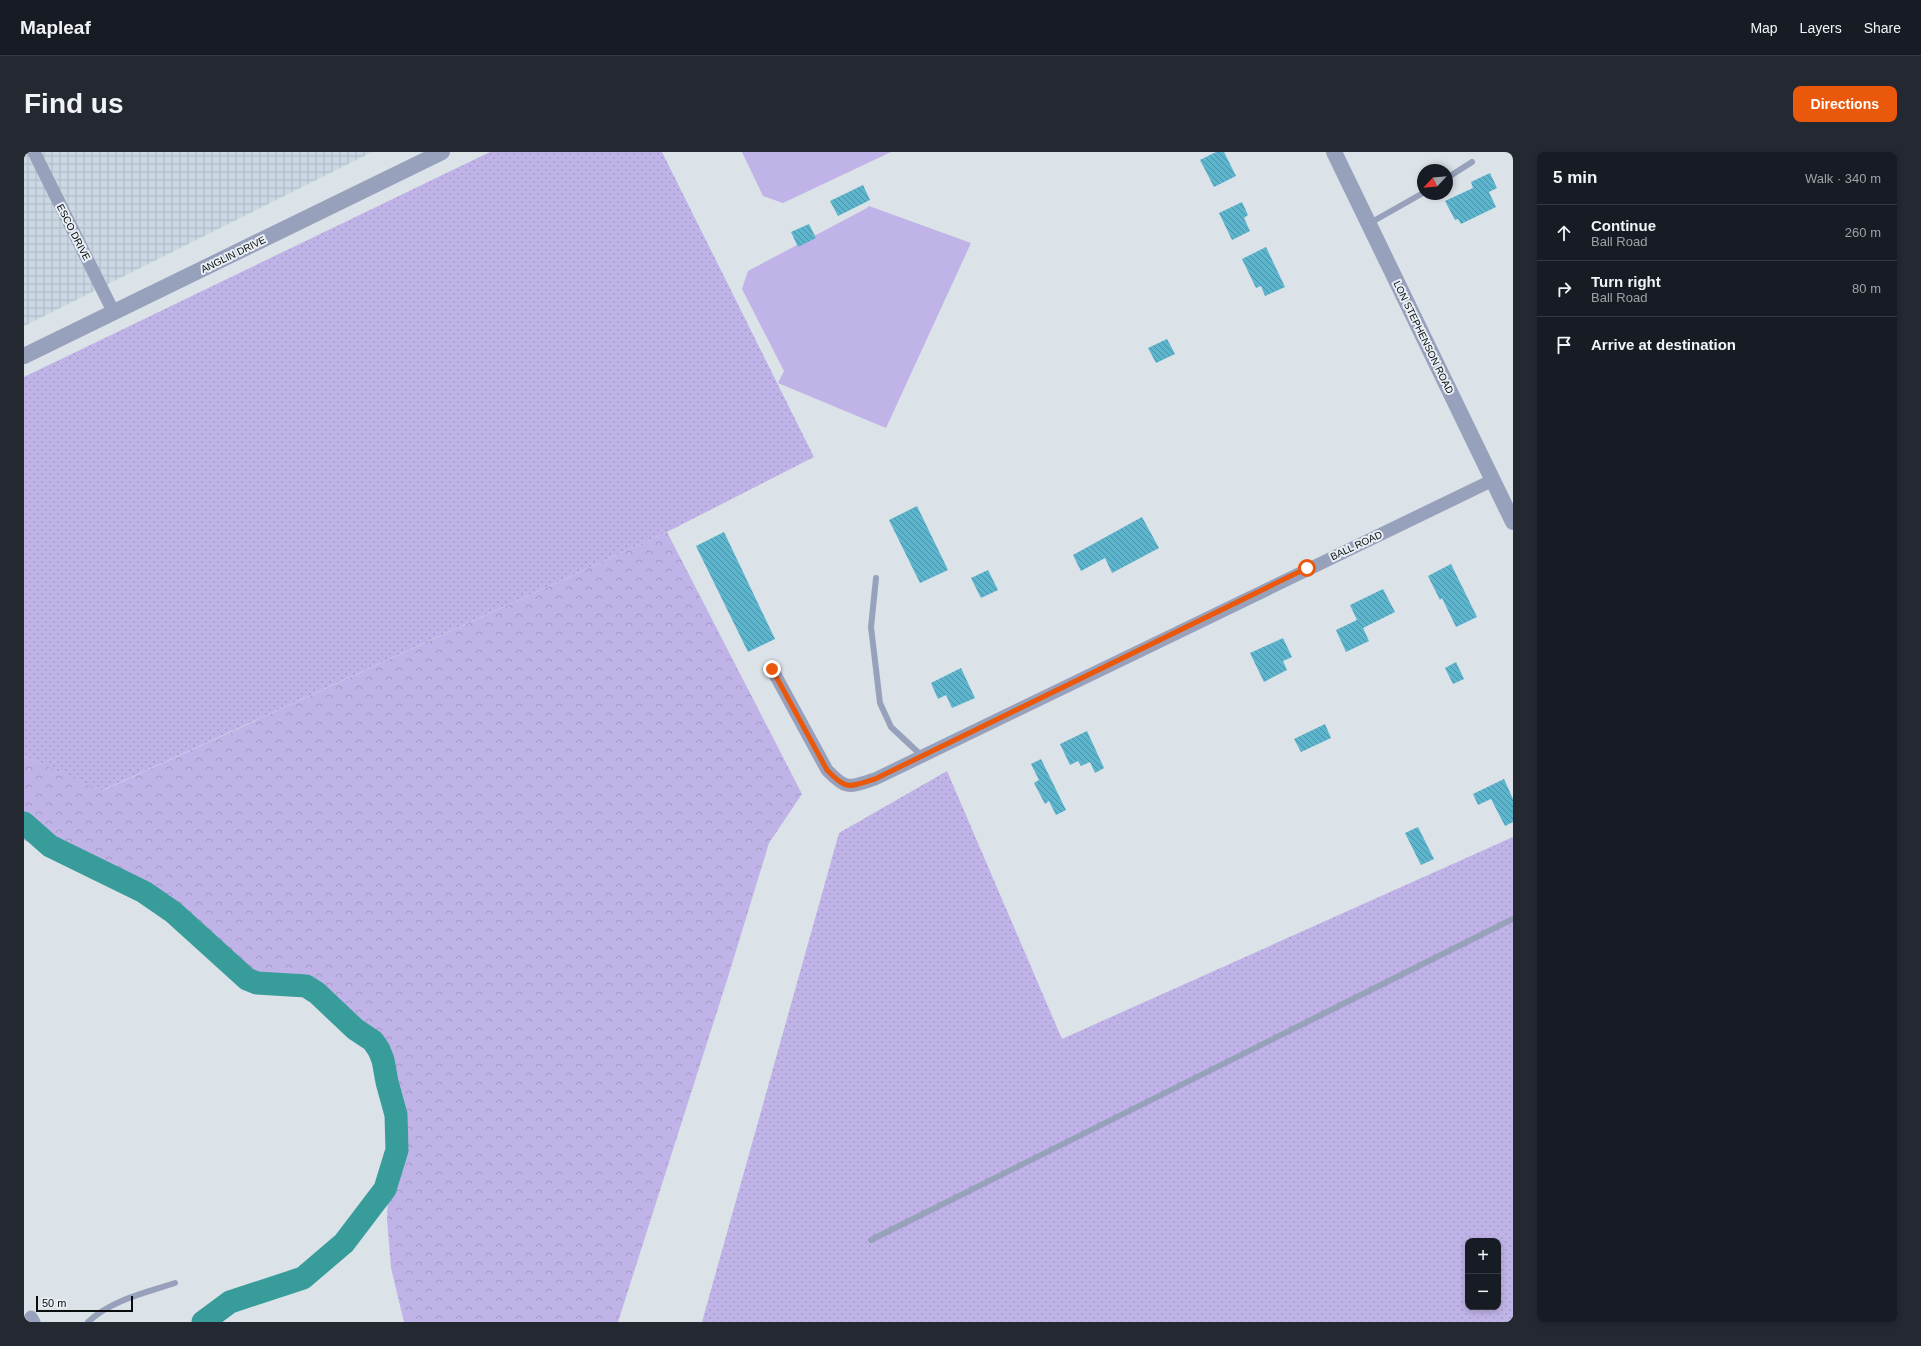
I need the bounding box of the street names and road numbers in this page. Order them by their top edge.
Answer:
street label: ESCO DRIVE [55,202,93,262]
street label: ANGLIN DRIVE [199,234,268,275]
street label: LON STEPHENSON ROAD [1391,279,1456,395]
street label: BALL ROAD [1329,529,1384,562]

